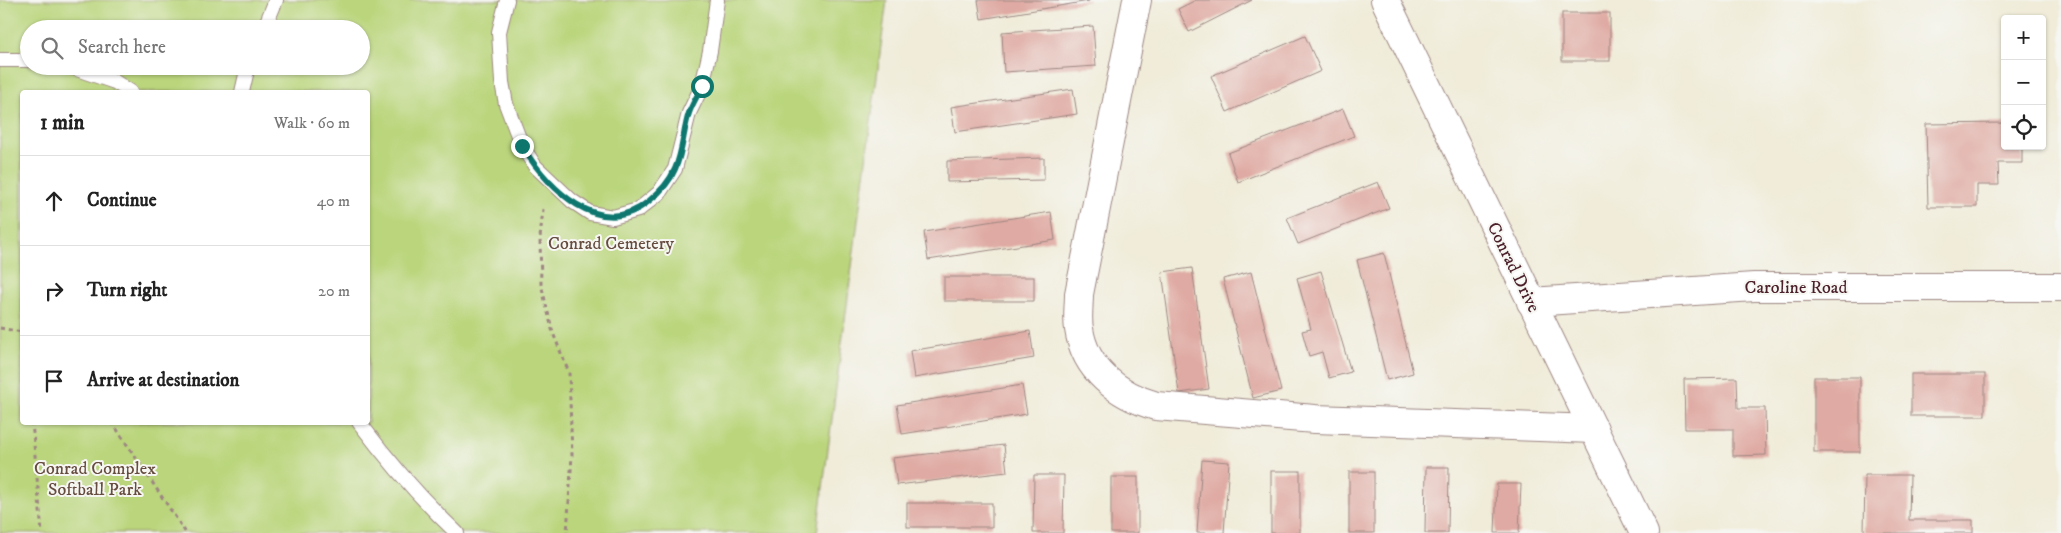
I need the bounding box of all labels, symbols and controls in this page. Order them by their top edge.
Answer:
map controls [2001,15,2046,150]
button: + [2001,15,2046,60]
search box [20,20,370,75]
icon: search [38,34,66,62]
text: Search here [78,36,166,59]
button: − [2001,60,2046,105]
route start [691,75,714,98]
button: locate [2001,105,2046,150]
text: 1 min [40,110,84,136]
text: Walk · 60 m [274,113,350,133]
route end [511,135,534,158]
icon: ahead [40,187,68,215]
text: Continue [87,189,157,212]
text: 40 m [317,191,350,211]
street label: Conrad Drive [1482,219,1544,316]
park label: Conrad Cemetery [548,233,675,255]
icon: right [40,277,68,305]
street label: Caroline Road [1745,277,1847,299]
text: Turn right [87,279,167,302]
text: 20 m [318,281,350,301]
icon: arrive [40,367,68,395]
text: Arrive at destination [87,369,239,392]
park label: Conrad Complex Softball Park [34,458,156,501]

